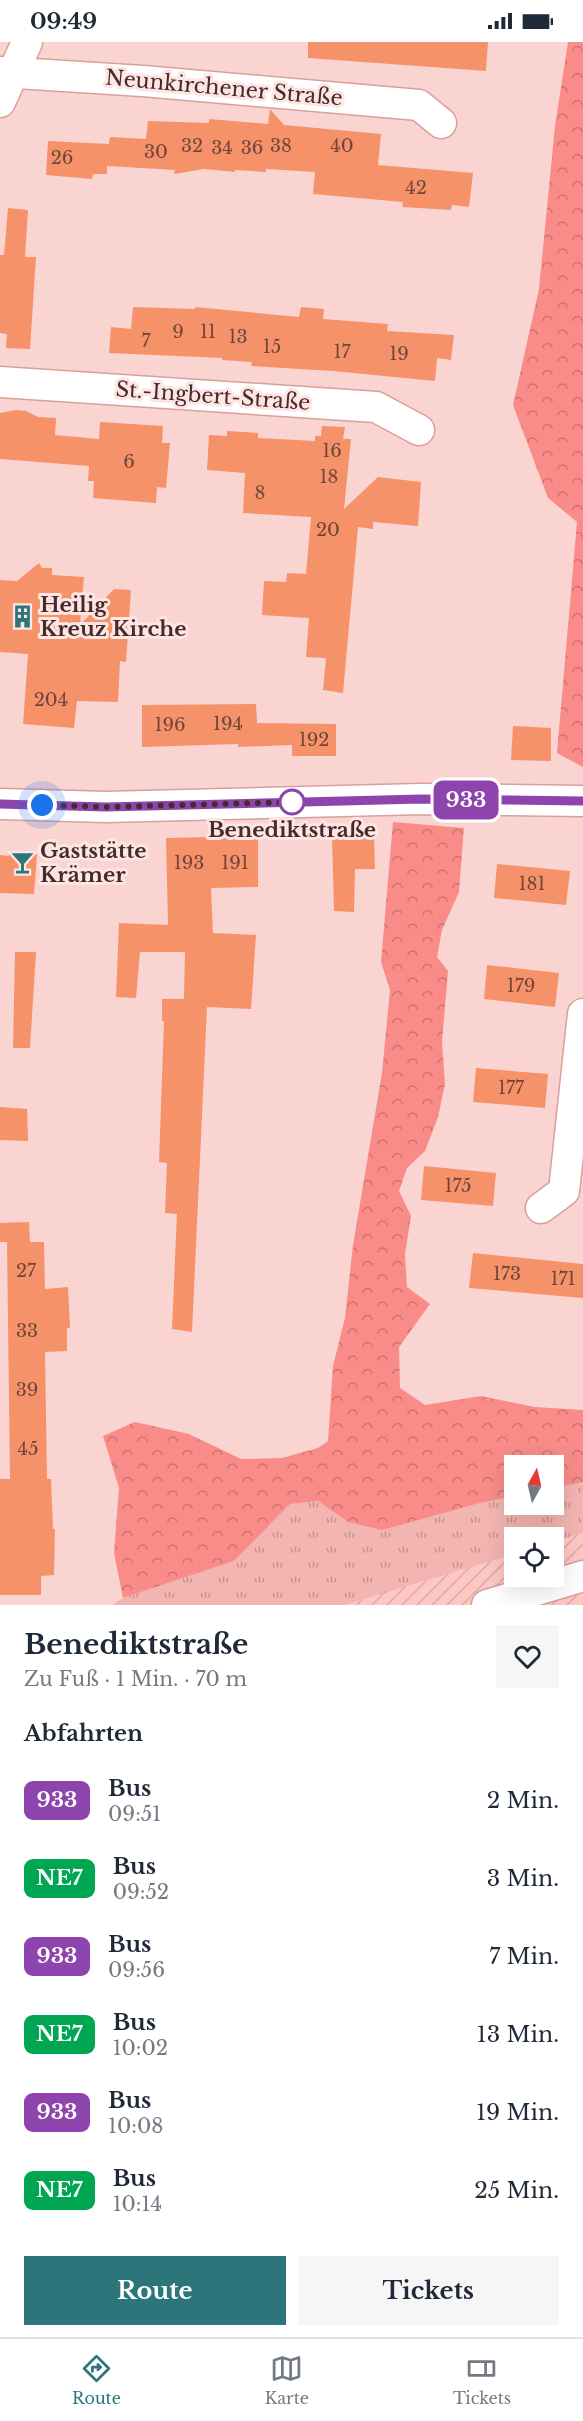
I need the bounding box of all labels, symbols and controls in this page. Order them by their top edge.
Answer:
text: 09:49 [30,8,97,35]
street label: Neunkirchener Straße [104,65,344,111]
house number: 32 [181,135,203,157]
house number: 38 [270,135,292,157]
house number: 40 [330,135,354,157]
house number: 34 [211,137,233,159]
house number: 36 [241,137,263,159]
house number: 30 [144,141,168,163]
house number: 26 [51,147,73,169]
house number: 42 [405,177,427,199]
house number: 9 [172,321,184,343]
house number: 11 [200,321,216,343]
house number: 13 [228,326,248,348]
house number: 7 [141,330,151,352]
house number: 15 [263,336,281,358]
house number: 17 [333,341,351,363]
house number: 19 [389,343,409,365]
street label: St.-Ingbert-Straße [115,376,311,416]
house number: 16 [322,440,342,462]
house number: 6 [123,451,135,473]
house number: 18 [320,466,338,488]
house number: 8 [255,482,265,504]
house number: 20 [316,519,340,541]
place label: Heilig Kreuz Kirche [40,592,187,642]
building icon: Heilig Kreuz Kirche [9,604,35,630]
house number: 204 [34,689,68,711]
house number: 194 [213,713,243,735]
house number: 196 [154,714,186,736]
house number: 192 [299,729,329,751]
line badge: 933 [432,780,500,819]
text: 933 [446,787,486,813]
marker: Benediktstraße [279,789,305,815]
your location [27,790,57,820]
place label: Benediktstraße [208,817,376,843]
place label: Gaststätte Krämer [40,838,146,888]
bar icon: Gaststätte Krämer [9,850,35,876]
house number: 193 [174,852,204,874]
house number: 191 [221,852,249,874]
house number: 181 [519,873,545,895]
house number: 179 [507,975,535,997]
house number: 177 [498,1077,525,1099]
house number: 175 [444,1175,472,1197]
house number: 27 [16,1260,37,1282]
house number: 173 [493,1263,521,1285]
house number: 171 [550,1268,576,1290]
house number: 33 [16,1320,38,1342]
house number: 39 [16,1379,38,1401]
house number: 45 [18,1438,38,1460]
north arrow [504,1455,564,1515]
map controls [504,1455,564,1587]
button: locate [504,1527,564,1587]
button: heart [496,1625,559,1688]
text: Benediktstraße [24,1627,248,1662]
text: Zu Fuß · 1 Min. · 70 m [24,1667,247,1691]
text: Abfahrten [24,1720,143,1747]
text: Bus [108,1775,151,1802]
text: 933 [37,1787,77,1813]
text: 2 Min. [487,1787,559,1814]
text: 09:51 [108,1802,161,1826]
text: Bus [113,1853,156,1880]
text: NE7 [36,1865,83,1891]
text: 3 Min. [487,1865,559,1892]
text: 09:52 [113,1880,169,1904]
text: Bus [108,1931,151,1958]
text: 933 [37,1943,77,1969]
text: 7 Min. [489,1943,559,1970]
text: 09:56 [108,1958,165,1982]
text: Bus [113,2009,156,2036]
text: NE7 [36,2021,83,2047]
text: 13 Min. [477,2021,559,2048]
text: 10:02 [113,2036,168,2060]
text: Bus [108,2087,151,2114]
text: 933 [37,2099,77,2125]
text: 19 Min. [476,2099,559,2126]
text: 10:08 [108,2114,163,2138]
text: Bus [113,2165,156,2192]
text: NE7 [36,2177,83,2203]
text: 25 Min. [474,2177,559,2204]
text: 10:14 [113,2192,162,2216]
button: Route [24,2256,286,2325]
button: Tickets [298,2256,559,2325]
tab: Route [72,2352,121,2408]
tab: Karte [265,2352,309,2408]
tab: Tickets [453,2352,511,2408]

